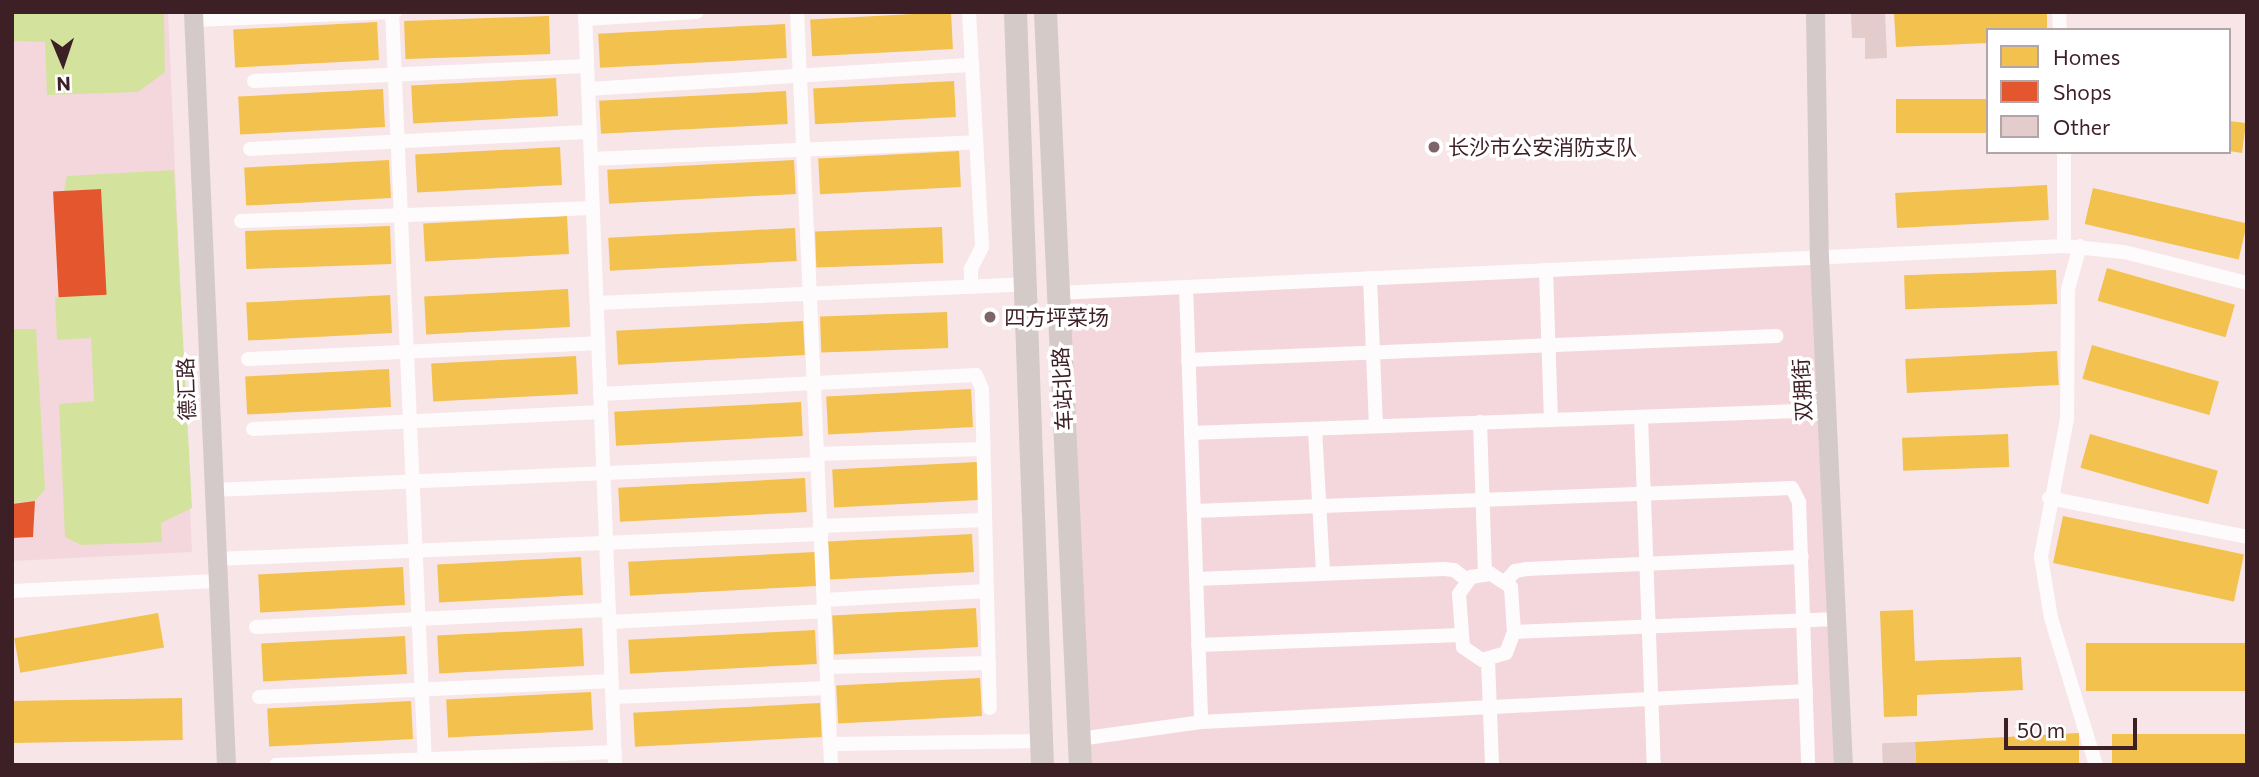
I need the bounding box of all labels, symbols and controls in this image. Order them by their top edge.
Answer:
north arrow [28,28,98,98]
legend [1986,28,2231,154]
text: Homes [2053,44,2120,69]
text: N [56,73,71,96]
text: Shops [2053,79,2112,104]
text: Other [2053,114,2110,139]
place label: 长沙市公安消防支队 [1448,134,1637,160]
marker: 长沙市公安消防支队 [1426,139,1442,155]
place label: 四方坪菜场 [1004,304,1109,330]
marker: 四方坪菜场 [982,309,998,325]
street label: 车站北路 [1047,346,1077,432]
street label: 德汇路 [172,357,200,421]
street label: 双拥街 [1788,358,1816,422]
scale bar [2007,704,2140,748]
text: 50 m [2017,717,2065,742]

